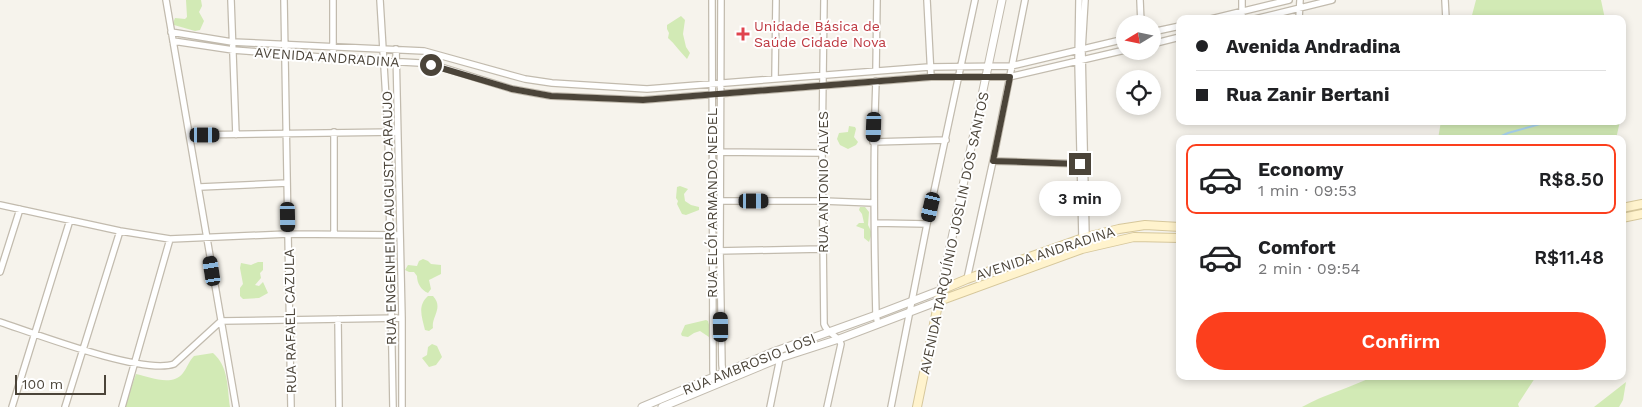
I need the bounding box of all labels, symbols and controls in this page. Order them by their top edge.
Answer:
north arrow [1116,15,1161,60]
map controls [1116,15,1161,115]
place label: Unidade Básica de Saúde Cidade Nova [754,18,886,50]
marker: Unidade Básica de Saúde Cidade Nova [736,27,750,41]
text: Avenida Andradina [1226,35,1400,58]
street label: AVENIDA ANDRADINA [254,44,400,70]
route start [420,54,442,76]
button: locate [1116,70,1161,115]
text: Rua Zanir Bertani [1226,83,1389,106]
street label: AVENIDA TARQUÍNIO JOSLIN DOS SANTOS [916,90,992,376]
street label: RUA ENGENHEIRO AUGUSTO ARAUJO [379,91,399,345]
street label: RUA ELÓI ARMANDO NEDEL [704,108,720,298]
street label: RUA ANTONIO ALVES [815,111,831,253]
car [865,112,882,142]
car [190,128,220,143]
route end [1069,153,1091,175]
icon: car [1198,157,1243,202]
text: Economy [1258,158,1343,181]
text: R$8.50 [1539,168,1604,191]
text: 1 min · 09:53 [1258,181,1357,200]
callout: 3 min [1039,182,1121,216]
text: 3 min [1058,189,1102,208]
car [920,191,941,223]
car [739,194,769,209]
car [280,202,295,232]
street label: AVENIDA ANDRADINA [973,223,1117,283]
icon: car [1198,235,1243,280]
text: Comfort [1258,236,1336,259]
text: R$11.48 [1534,246,1604,269]
street label: RUA RAFAEL CAZULA [281,249,299,393]
car [202,255,221,287]
text: 2 min · 09:54 [1258,259,1360,278]
car [713,312,728,342]
button: Confirm [1196,312,1606,370]
street label: RUA AMBROSIO LOSI [680,330,818,398]
scale bar [15,372,106,395]
text: 100 m [22,376,63,392]

